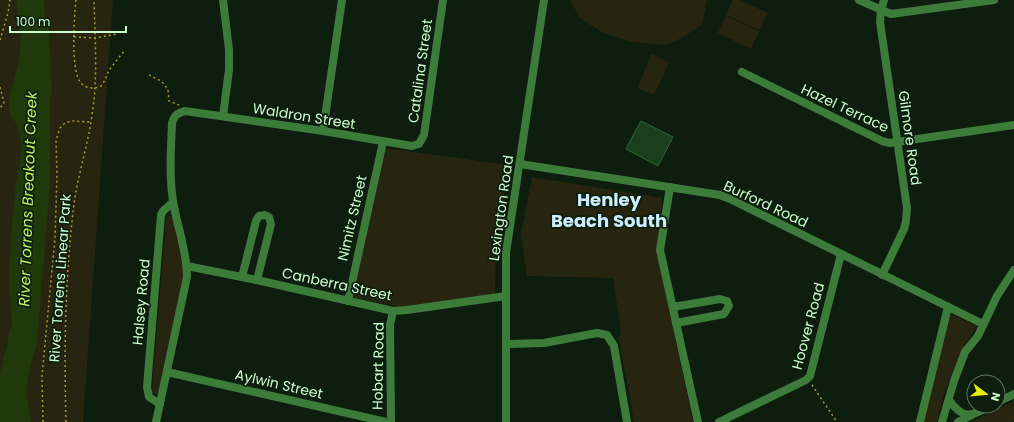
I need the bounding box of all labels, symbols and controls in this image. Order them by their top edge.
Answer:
scale bar [10,8,126,34]
text: 100 m [16,13,50,30]
street label: Catalina Street [403,18,437,124]
street label: Hazel Terrace [798,79,892,137]
street label: Gilmore Road [893,89,927,187]
water label: River Torrens Breakout Creek [13,90,42,307]
street label: Waldron Street [251,98,357,134]
street label: Lexington Road [484,154,518,262]
street label: Nimitz Street [332,173,372,263]
street label: Burford Road [720,176,812,232]
district label: Henley Beach South [551,187,667,233]
street label: River Torrens Linear Park [44,192,76,363]
street label: Halsey Road [127,258,155,346]
street label: Canberra Street [280,263,394,305]
street label: Hoover Road [787,280,829,372]
street label: Hobart Road [367,322,389,410]
street label: Aylwin Street [233,364,325,404]
north arrow [966,374,1006,414]
text: N [987,391,1004,403]

